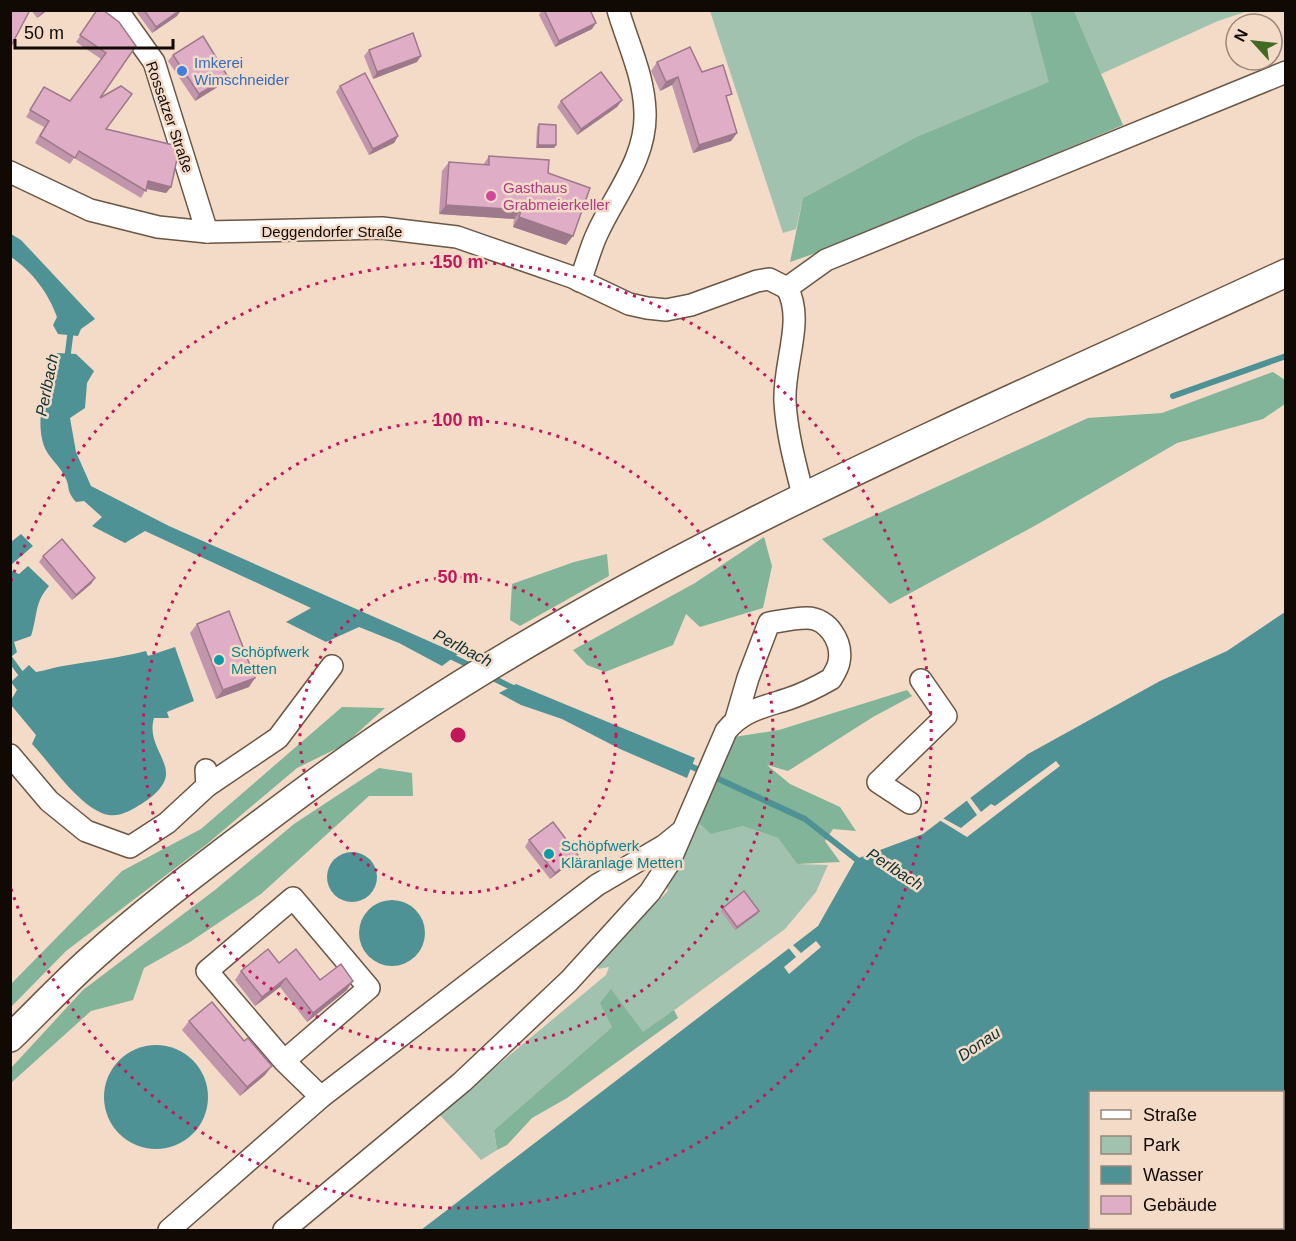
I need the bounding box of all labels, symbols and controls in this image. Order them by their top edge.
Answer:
scale bar [15,12,172,50]
north arrow [1224,12,1284,72]
text: 50 m [24,23,64,43]
text: N [1231,26,1251,44]
place label: Imkerei Wimschneider [194,54,289,88]
street label: Rossatzer Straße [143,59,197,175]
marker: Imkerei Wimschneider [175,64,189,78]
place label: Gasthaus Grabmeierkeller [503,179,610,213]
marker: Gasthaus Grabmeierkeller [484,189,498,203]
street label: Deggendorfer Straße [262,223,402,240]
text: 150 m [432,252,484,272]
water label: Perlbach [33,352,61,418]
text: 100 m [432,410,484,430]
text: 50 m [437,567,479,587]
water label: Perlbach [431,626,495,670]
place label: Schöpfwerk Metten [231,643,310,677]
marker: Schöpfwerk Metten [212,653,226,667]
centre of rings [448,725,468,745]
place label: Schöpfwerk Kläranlage Metten [561,837,683,871]
water label: Perlbach [864,845,926,893]
marker: Schöpfwerk Kläranlage Metten [542,847,556,861]
water label: Donau [955,1024,1003,1064]
legend [1089,1091,1284,1229]
text: Straße [1143,1105,1197,1125]
text: Park [1143,1135,1181,1155]
text: Wasser [1143,1165,1203,1185]
text: Gebäude [1143,1195,1217,1215]

